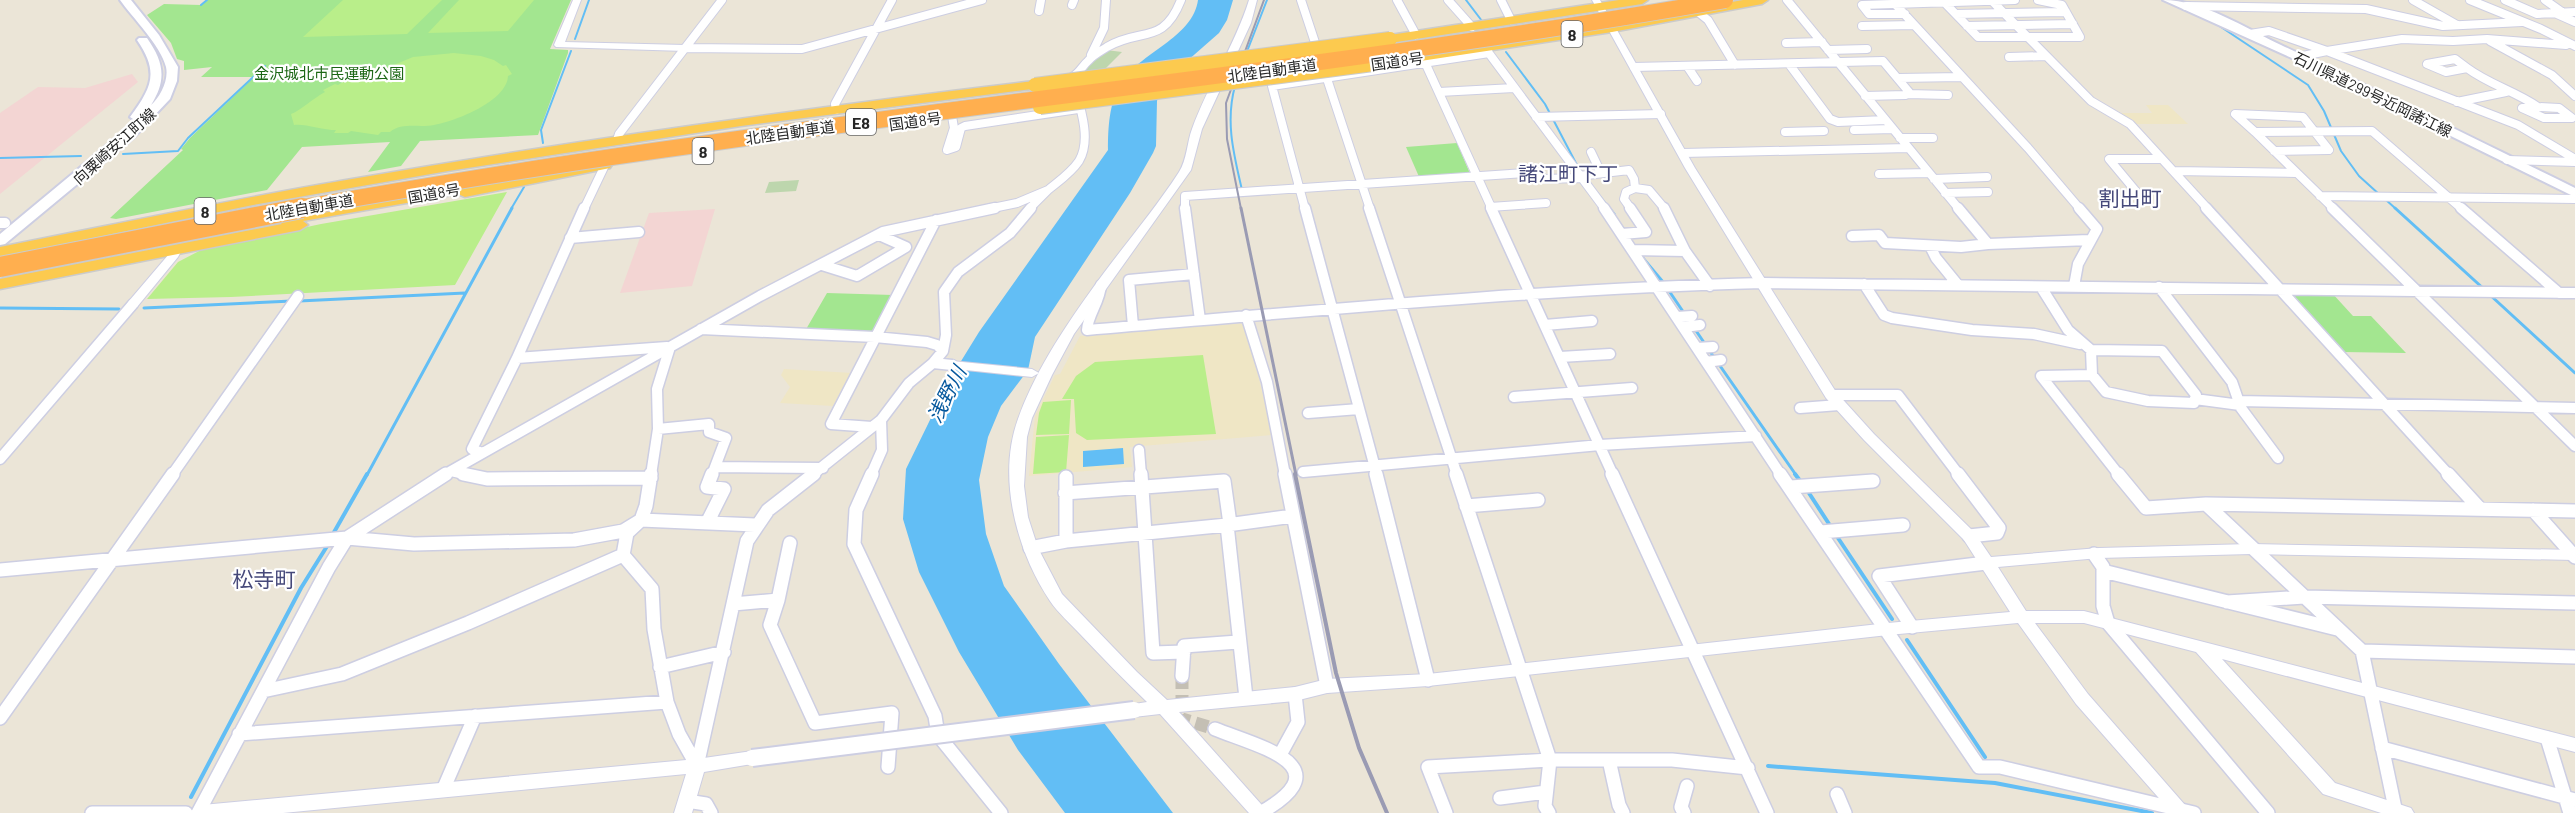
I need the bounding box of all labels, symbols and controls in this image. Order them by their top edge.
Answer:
road number: 8 [1562,21,1582,47]
street label: 国道8号 [1370,48,1424,74]
street label: 石川県道299号近岡諸江線 [2291,48,2455,140]
street label: 北陸自動車道 [1226,55,1318,85]
park label: 金沢城北市民運動公園 [254,64,404,82]
street label: 向粟崎安江町線 [69,104,159,188]
street label: 国道8号 [888,108,942,134]
road number: E8 [846,109,876,135]
street label: 北陸自動車道 [744,117,836,147]
road number: 8 [692,138,714,164]
district label: 諸江町下丁 [1518,161,1618,185]
street label: 国道8号 [406,180,462,206]
district label: 割出町 [2099,185,2162,210]
street label: 北陸自動車道 [263,190,355,224]
road number: 8 [194,198,216,224]
water label: 浅野川 [922,360,971,426]
district label: 松寺町 [233,566,296,591]

